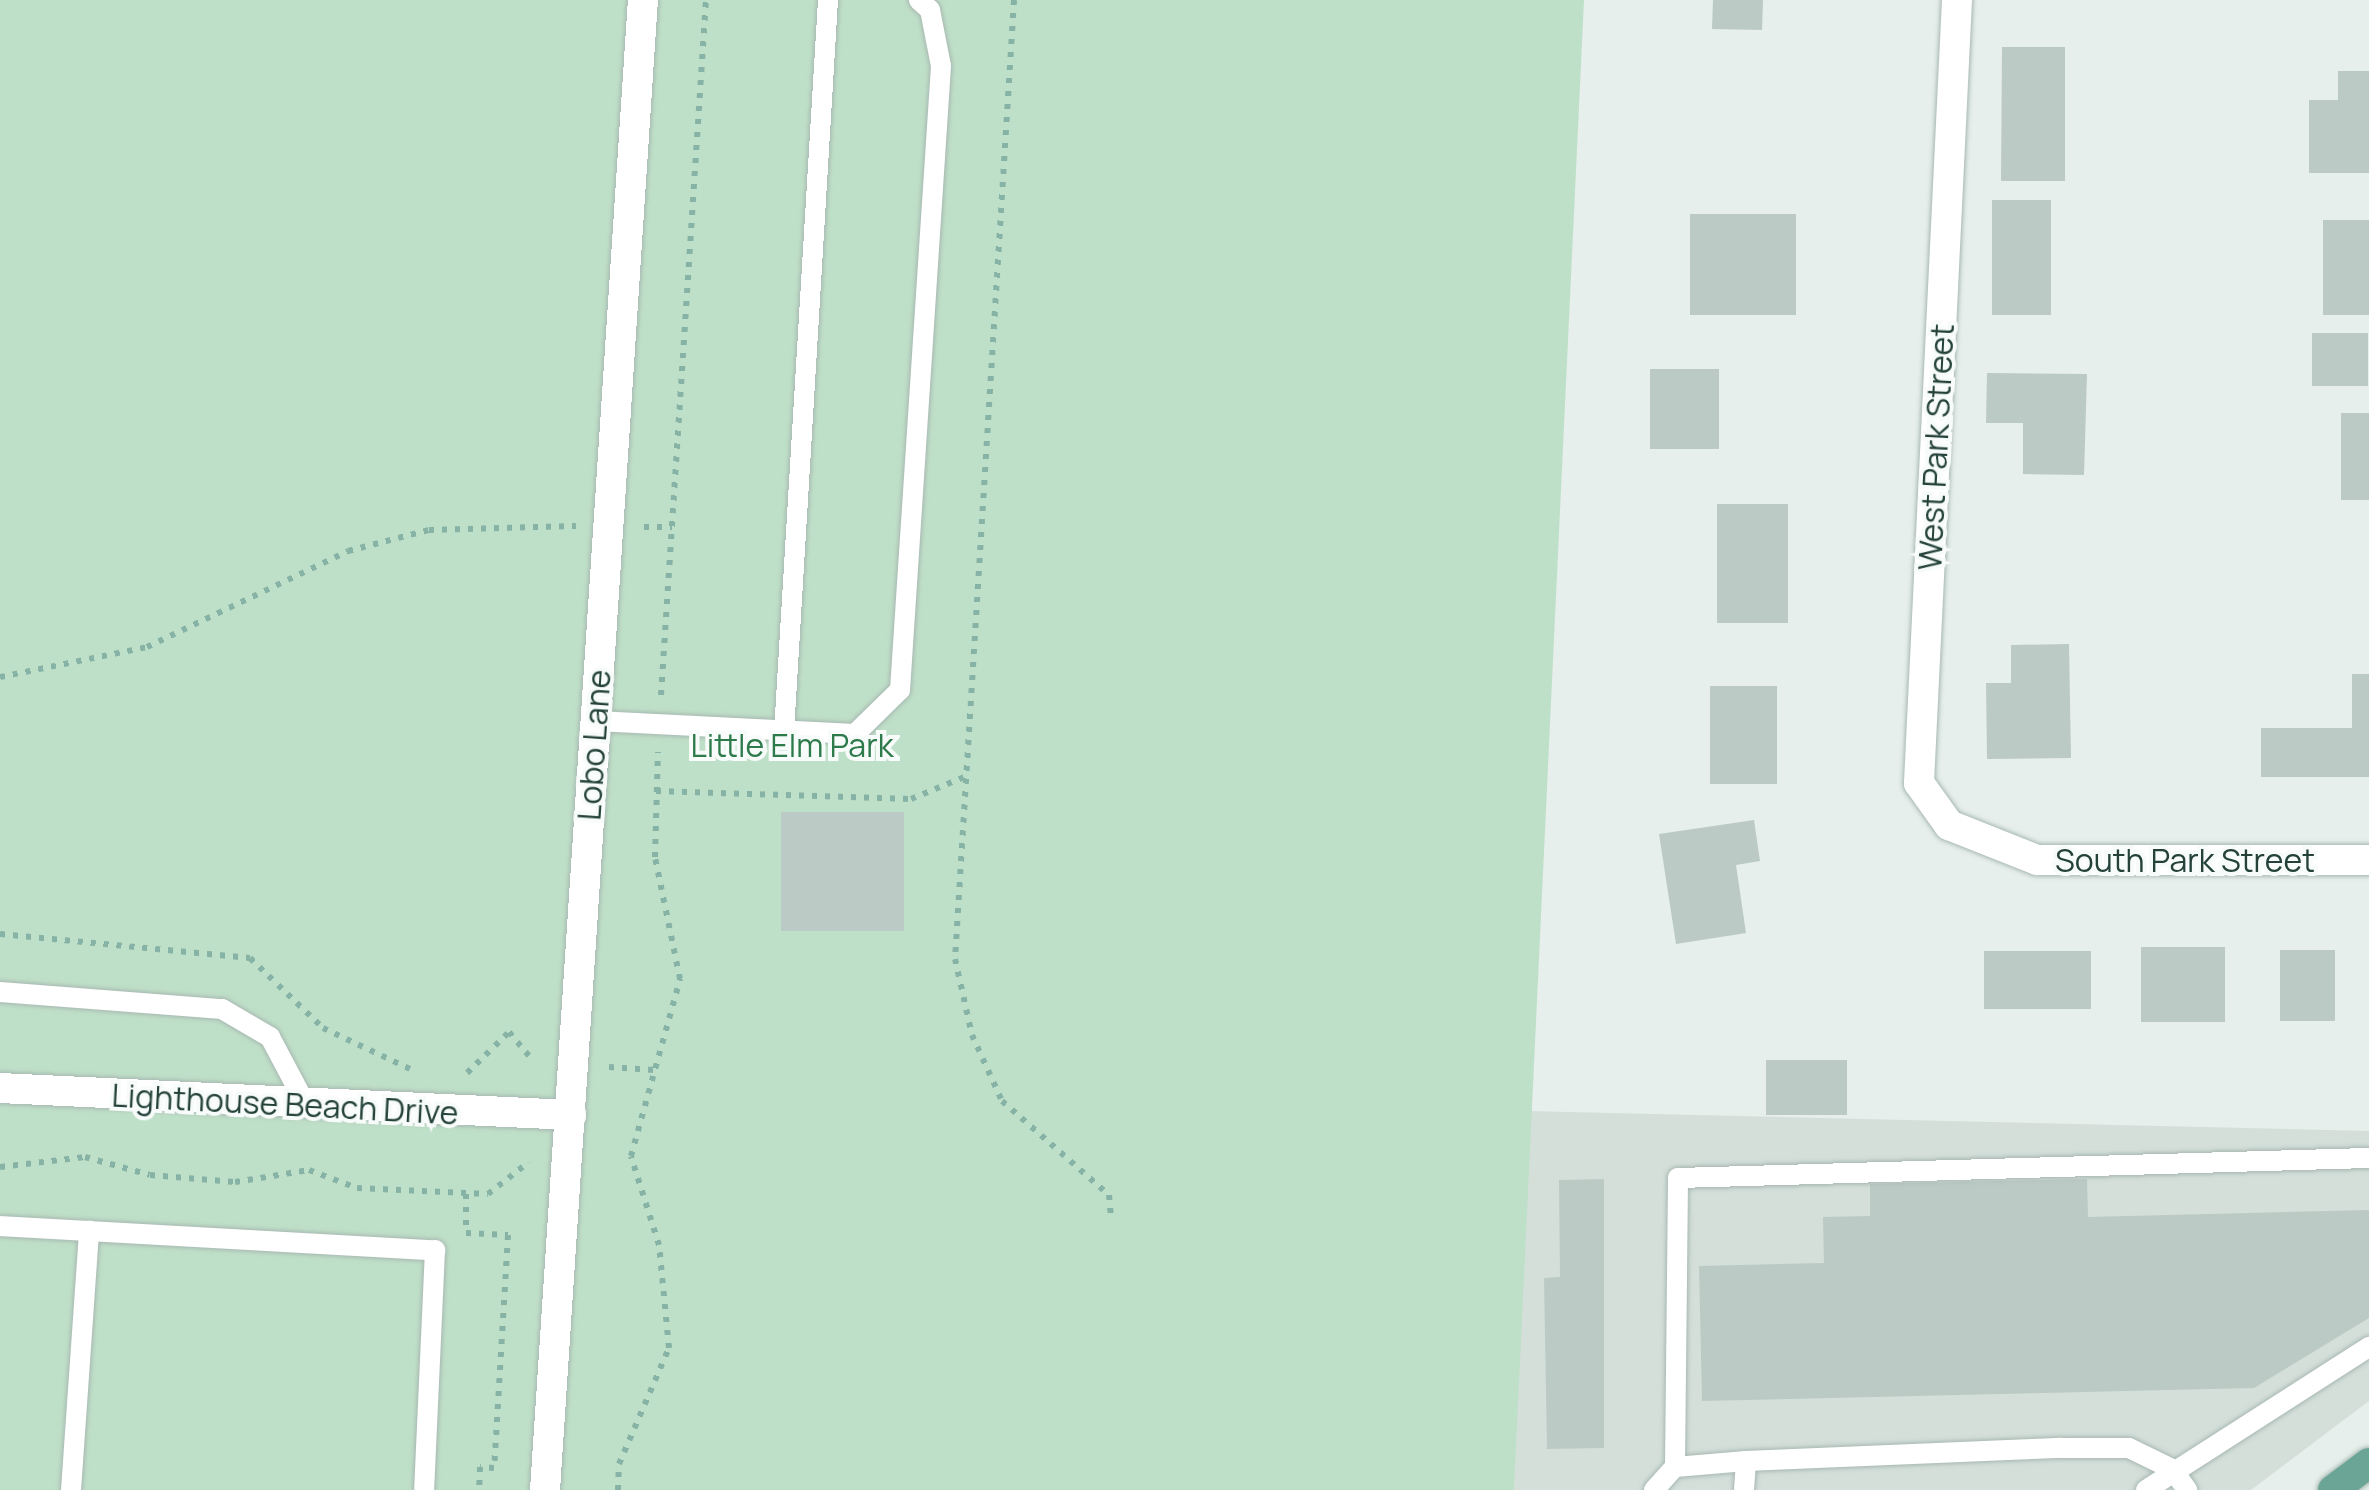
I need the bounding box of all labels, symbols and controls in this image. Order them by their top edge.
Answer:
street label: West Park Street [1910,323,1962,571]
street label: Lobo Lane [570,668,618,822]
park label: Little Elm Park [690,726,894,764]
street label: South Park Street [2055,841,2315,879]
street label: Lighthouse Beach Drive [111,1076,459,1132]

